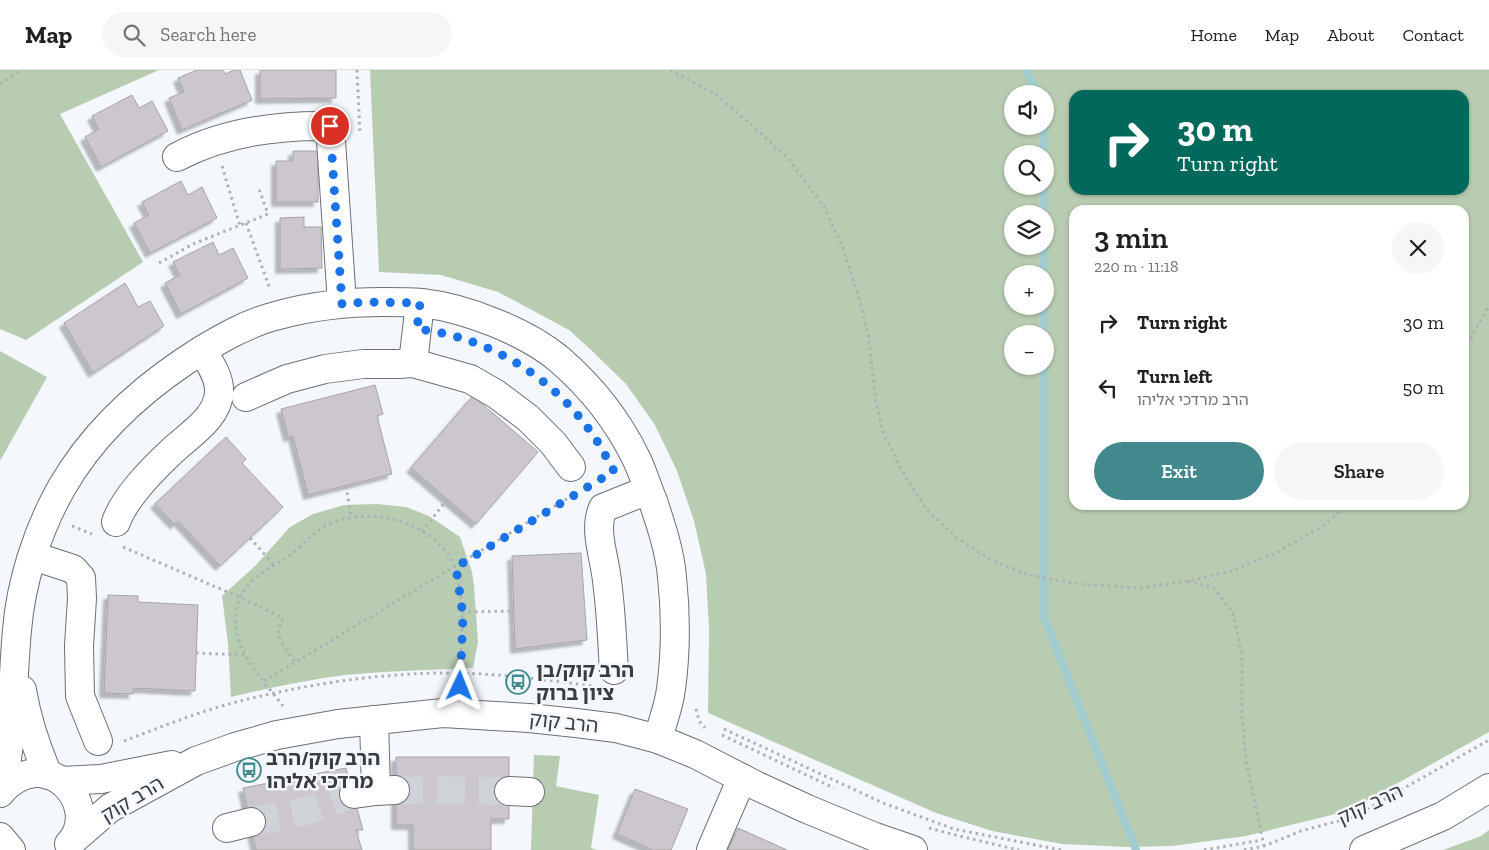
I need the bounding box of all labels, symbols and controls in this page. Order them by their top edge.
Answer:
search box [102,12,452,57]
text: Map [25,20,72,49]
icon: search [120,21,148,49]
text: Search here [160,23,257,46]
text: Home [1190,24,1237,46]
text: Map [1265,24,1299,46]
text: About [1327,24,1374,46]
text: Contact [1402,24,1464,46]
map controls [1004,85,1054,375]
button: sound [1004,85,1054,135]
pin [309,105,351,147]
text: 30 m [1177,108,1253,150]
icon: right [1094,110,1159,175]
icon: arrive [316,112,344,140]
button: search [1004,145,1054,195]
text: Turn right [1177,150,1278,177]
button: layers [1004,205,1054,255]
text: 3 min [1094,220,1168,256]
button: close [1392,222,1444,274]
text: 220 m · 11:18 [1094,257,1179,276]
button: + [1004,265,1054,315]
icon: right [1094,309,1122,337]
text: Turn right [1137,311,1227,334]
text: 30 m [1403,311,1444,334]
button: − [1004,325,1054,375]
text: Turn left [1137,365,1212,388]
icon: left [1094,374,1122,402]
text: 50 m [1403,376,1444,399]
text: הרב מרדכי אליהו [1137,390,1249,409]
button: Exit [1094,442,1264,500]
button: Share [1274,442,1444,500]
place label: הרב קוק/בן ציון ברוק [536,658,634,705]
position arrow [433,659,485,711]
bus stop icon: הרב קוק/בן ציון ברוק [505,669,531,695]
street label: הרב קוק [528,706,600,738]
place label: הרב קוק/הרב מרדכי אליהו [266,746,380,793]
bus stop icon: הרב קוק/הרב מרדכי אליהו [236,757,262,783]
street label: הרב קוק [96,771,168,827]
street label: הרב קוק [1334,778,1406,830]

